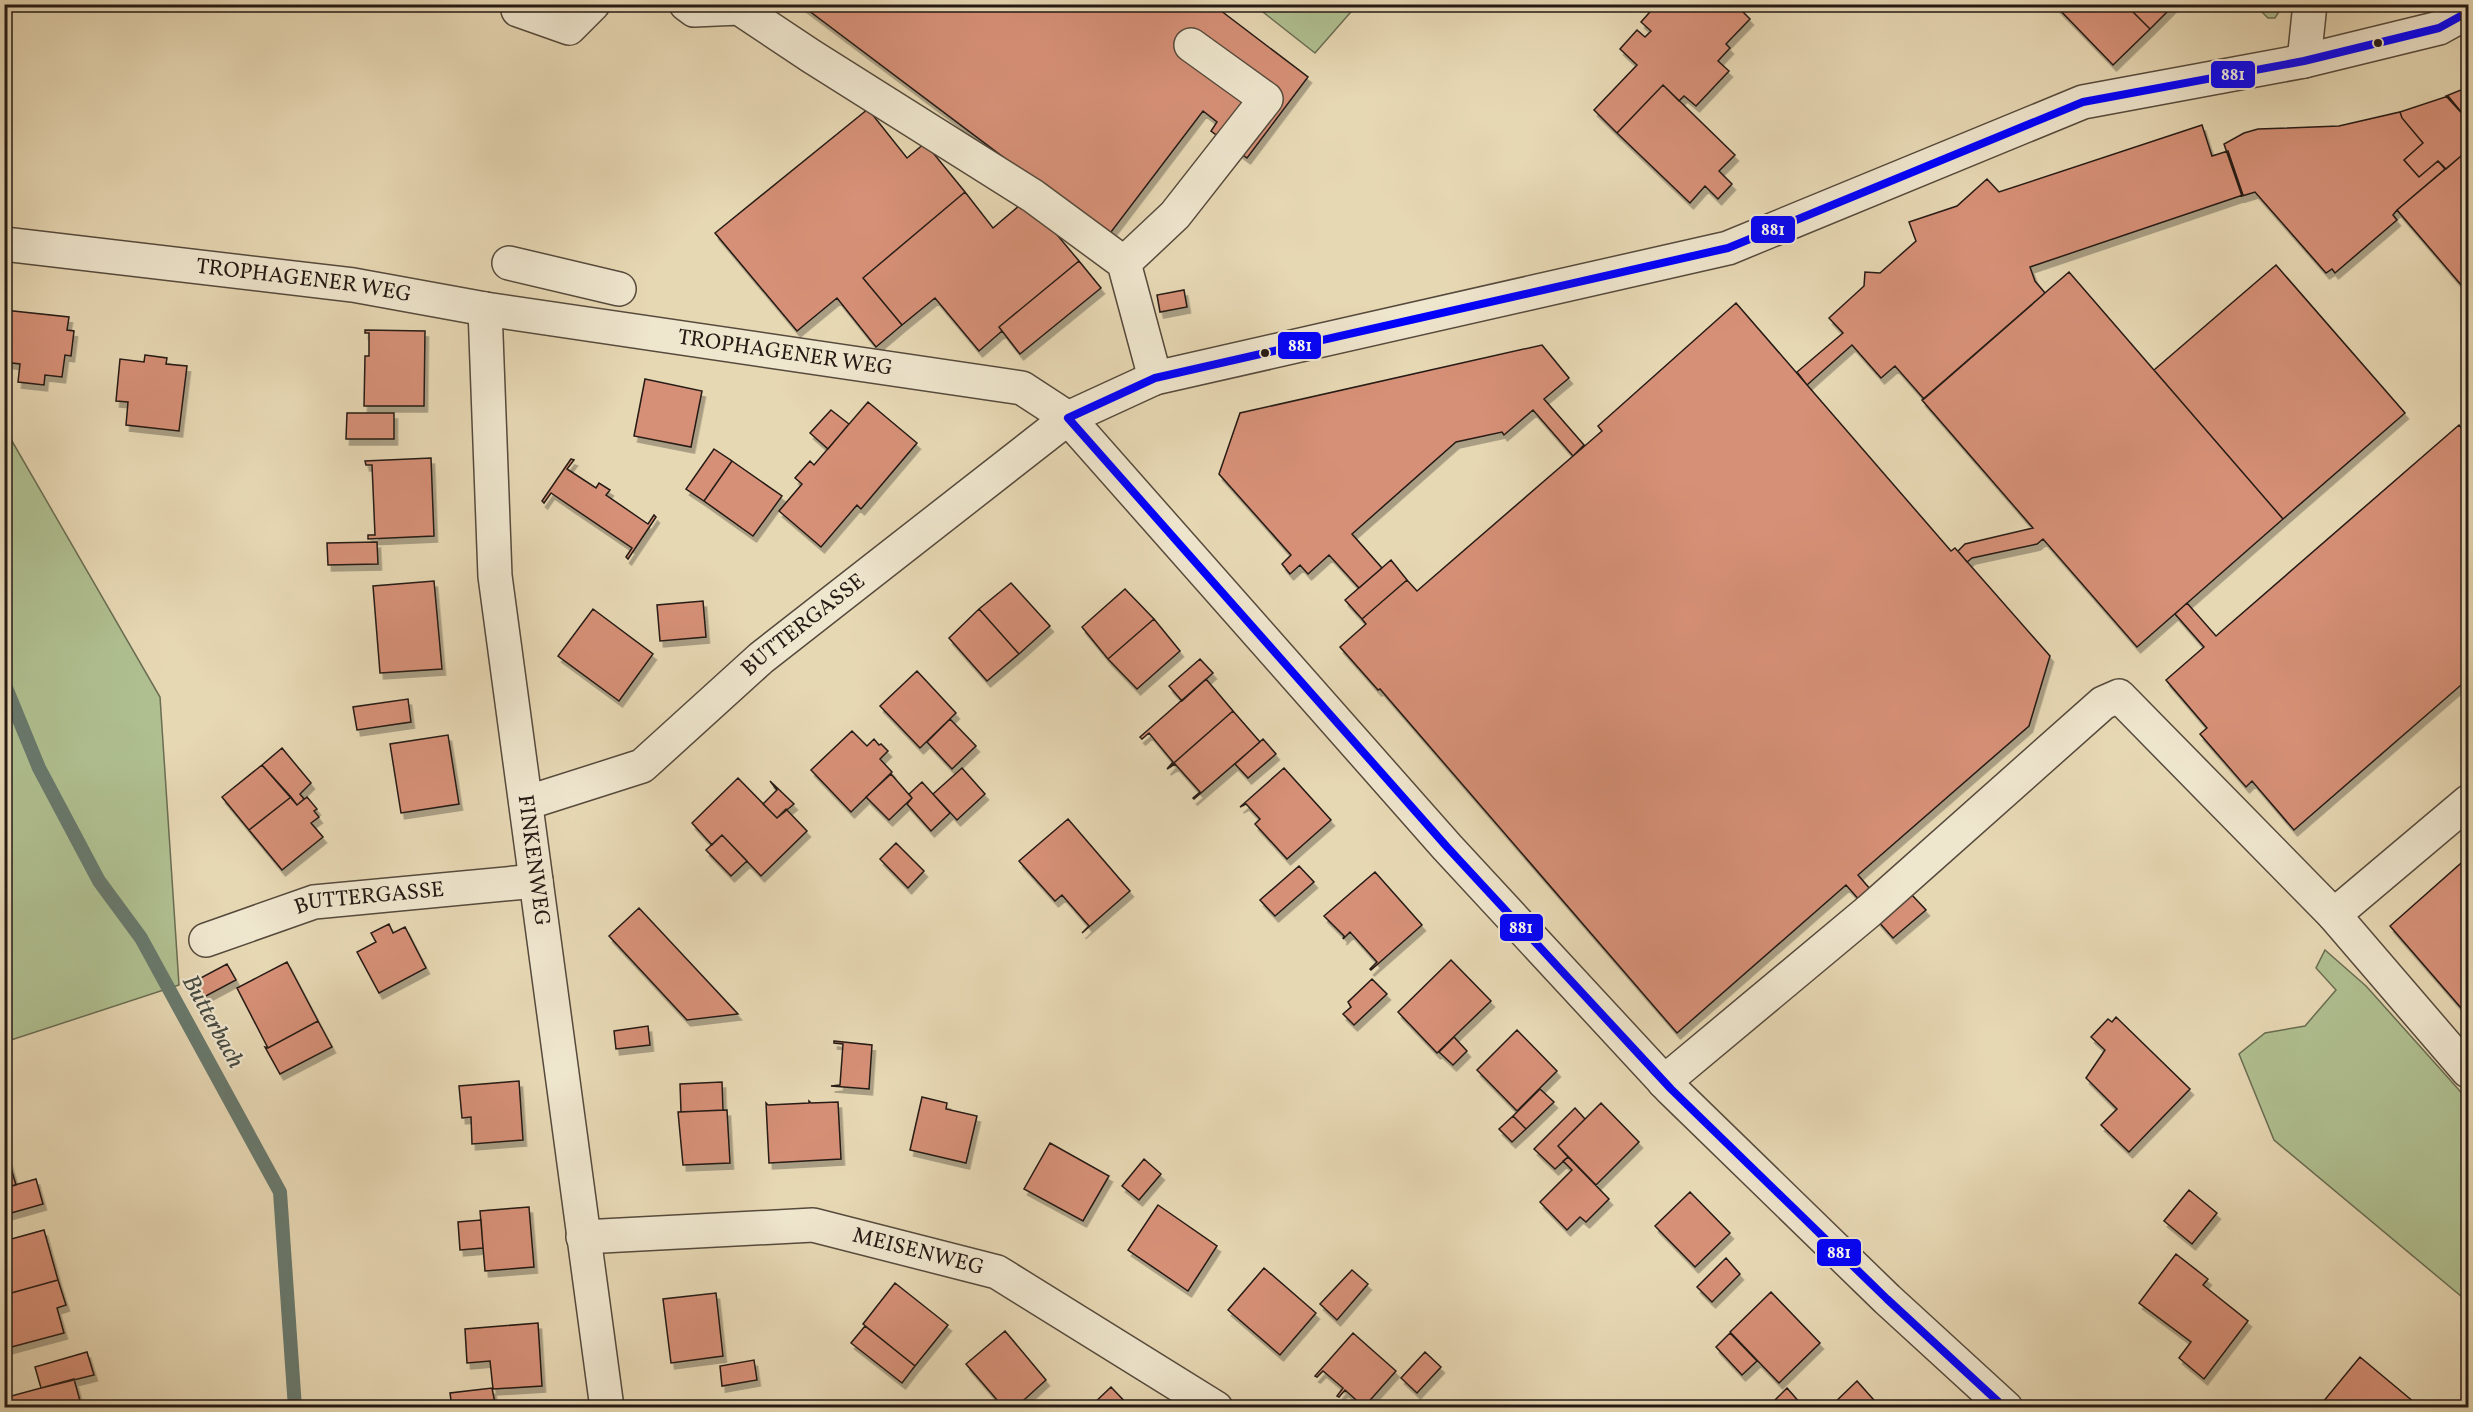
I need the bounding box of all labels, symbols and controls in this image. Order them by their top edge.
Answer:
unlabelled marker [2372,37,2384,49]
line badge: 881 [2210,60,2256,89]
text: 881 [2221,65,2245,87]
line badge: 881 [1750,215,1796,244]
text: 881 [1761,220,1785,242]
street label: TROPHAGENER WEG [194,251,414,311]
street label: TROPHAGENER WEG [676,322,895,384]
line badge: 881 [1277,331,1322,360]
text: 881 [1288,336,1312,358]
unlabelled marker [1259,347,1271,359]
street label: BUTTERGASSE [734,566,872,684]
street label: FINKENWEG [509,793,557,928]
street label: BUTTERGASSE [290,874,446,923]
line badge: 881 [1499,913,1544,942]
text: 881 [1509,918,1533,940]
water label: Butterbach [172,969,252,1075]
street label: MEISENWEG [849,1220,987,1284]
line badge: 881 [1816,1238,1862,1267]
text: 881 [1827,1243,1851,1265]

